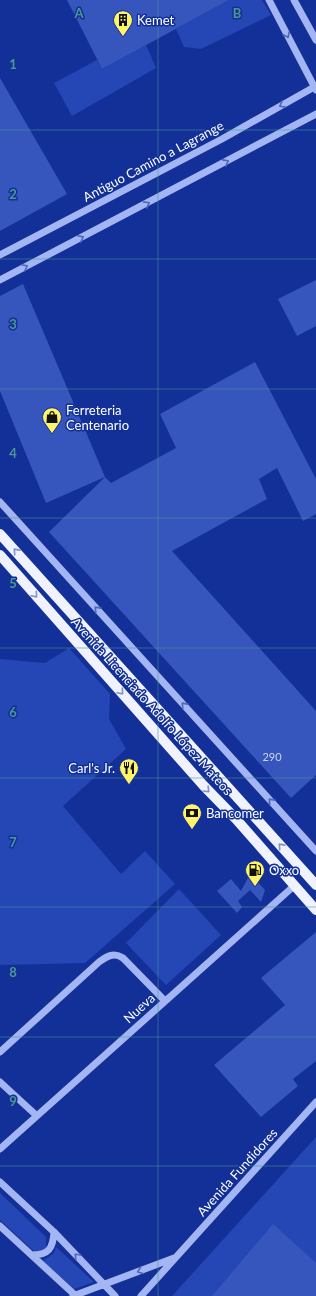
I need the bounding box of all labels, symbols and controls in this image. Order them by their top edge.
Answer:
text: A [73,5,84,21]
text: B [233,5,242,21]
building icon: Kemet [112,9,134,37]
place label: Kemet [137,12,174,28]
one-way arrow [283,30,290,38]
text: 1 [9,56,17,72]
one-way arrow [279,101,286,108]
street label: Antiguo Camino a Lagrange [80,117,226,205]
one-way arrow [222,159,229,167]
text: 2 [9,186,17,202]
one-way arrow [142,201,150,208]
one-way arrow [77,235,84,243]
one-way arrow [20,264,28,272]
text: 3 [9,316,17,332]
place label: Ferreteria Centenario [66,402,129,433]
shop icon: Ferreteria Centenario [41,406,63,434]
text: 4 [9,445,17,461]
one-way arrow [13,548,20,556]
text: 5 [9,575,17,591]
one-way arrow [30,590,38,598]
one-way arrow [94,606,101,613]
street label: Avenida Licenciado Adolfo López Mateos [68,614,236,798]
one-way arrow [116,688,123,695]
one-way arrow [181,702,189,710]
text: 6 [9,704,17,720]
house number: 290 [262,750,282,763]
restaurant icon: Carl's Jr. [118,757,140,785]
place label: Carl's Jr. [68,760,115,776]
one-way arrow [202,785,210,793]
one-way arrow [268,798,276,806]
bank icon: Bancomer [181,802,203,830]
place label: Bancomer [206,805,264,821]
text: 7 [9,834,17,850]
one-way arrow [278,843,285,851]
fuel station icon: Oxxo [244,859,266,887]
place label: Oxxo [269,862,299,878]
text: 8 [9,964,17,980]
street label: Nueva [120,990,158,1026]
text: 9 [9,1093,17,1109]
street label: Avenida Fundidores [193,1125,281,1219]
one-way arrow [74,1253,82,1261]
one-way arrow [136,1267,143,1275]

